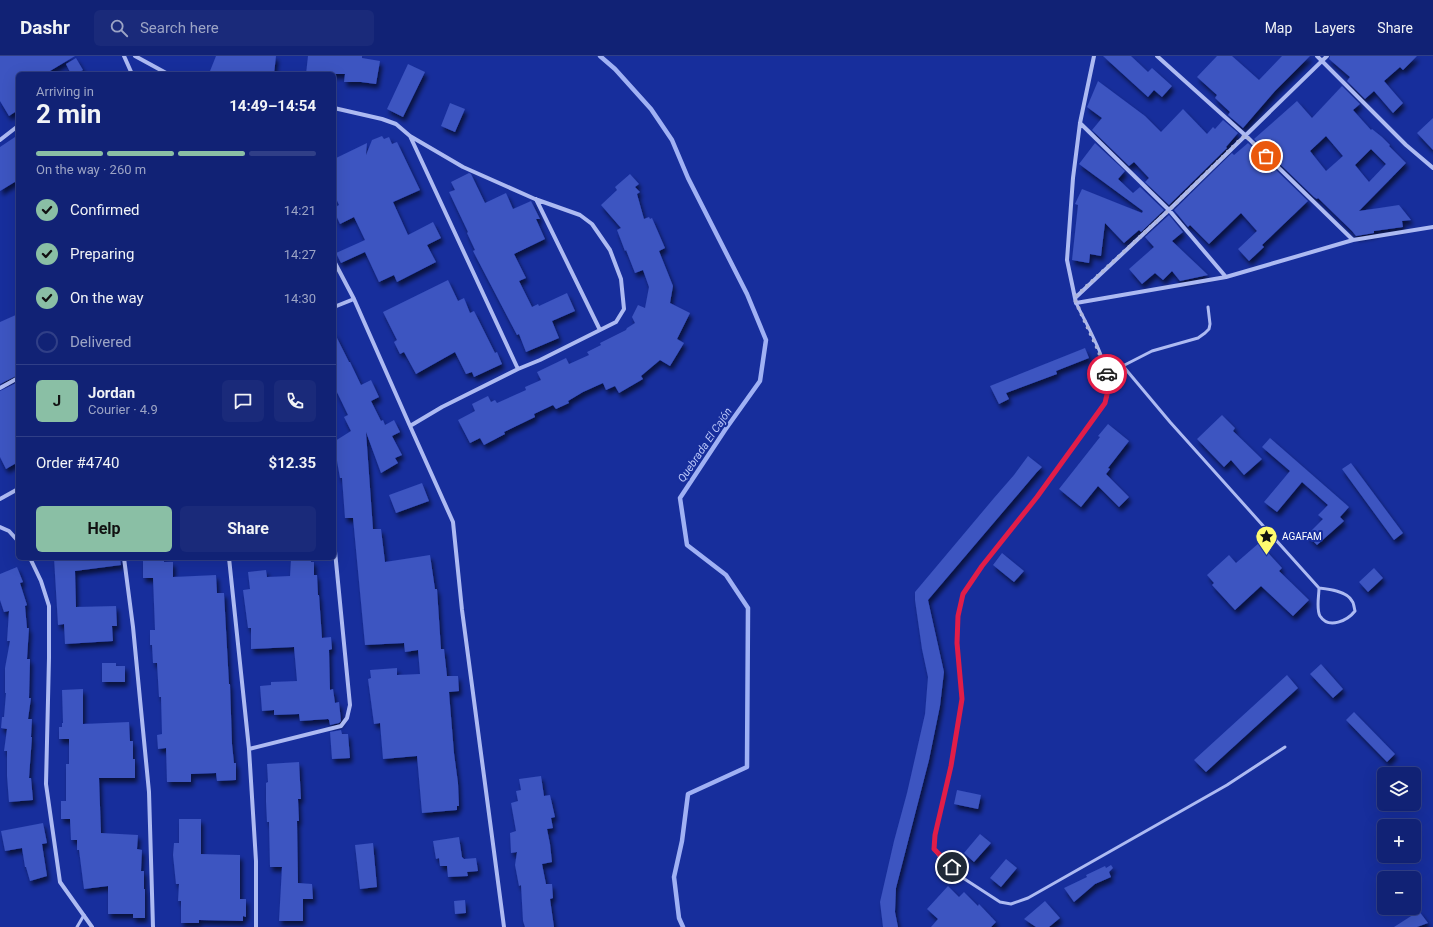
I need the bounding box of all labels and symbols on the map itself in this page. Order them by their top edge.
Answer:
pin [1249,139,1283,173]
courier [1087,354,1127,394]
water label: Quebrada El Cajón [675,405,735,485]
place icon: AGAFAM [1253,523,1279,556]
place label: AGAFAM [1282,531,1322,542]
pin [935,850,969,884]

